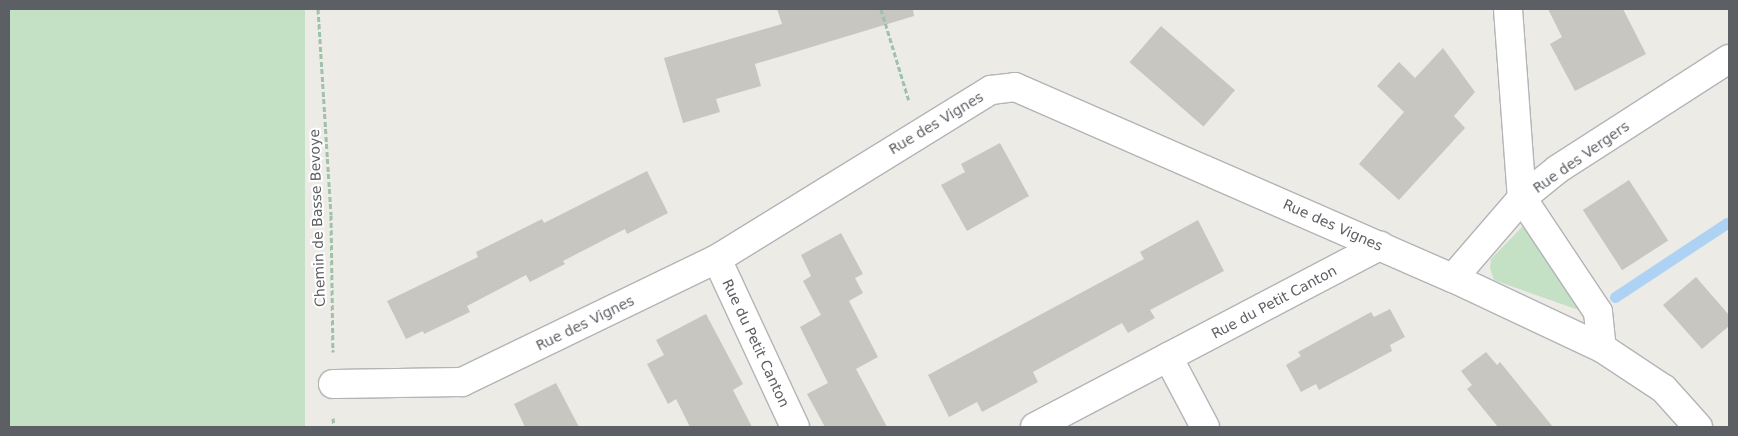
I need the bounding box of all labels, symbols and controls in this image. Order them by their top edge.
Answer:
street label: Rue des Vignes [886,88,986,158]
street label: Rue des Vergers [1530,118,1632,196]
street label: Chemin de Basse Bevoye [306,129,328,307]
street label: Rue des Vignes [1281,196,1385,254]
street label: Rue du Petit Canton [1209,262,1339,342]
street label: Rue du Petit Canton [719,276,793,410]
street label: Rue des Vignes [533,292,637,354]

